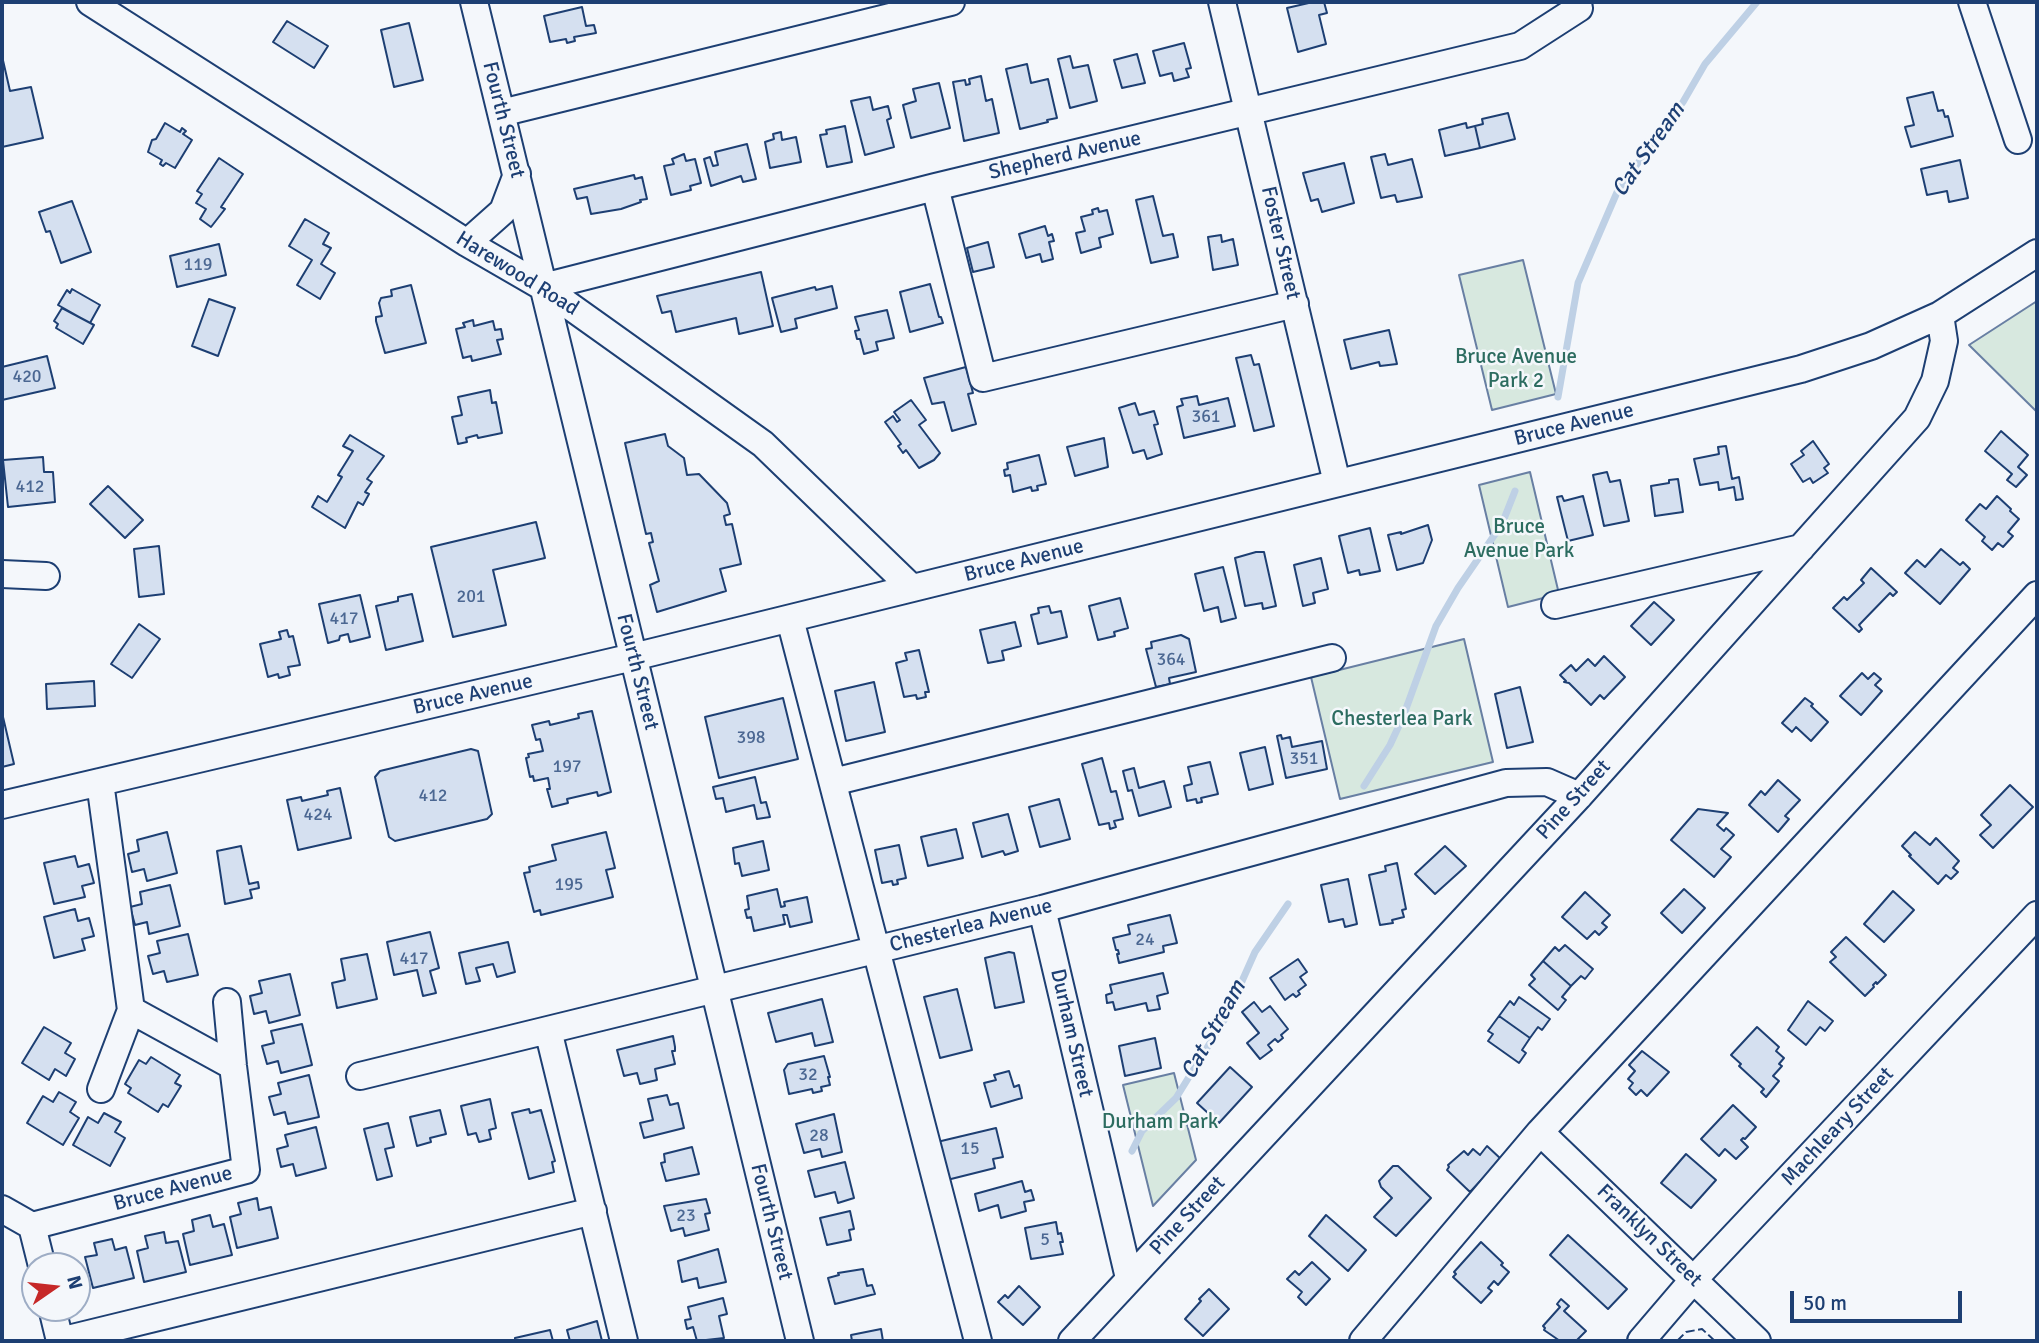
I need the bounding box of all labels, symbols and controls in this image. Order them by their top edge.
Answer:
street label: Fourth Street [476,59,530,181]
water label: Cat Stream [1607,98,1691,202]
street label: Shepherd Avenue [986,126,1144,186]
street label: Foster Street [1255,184,1305,302]
street label: Harewood Road [451,226,583,322]
house number: 119 [183,254,213,276]
park label: Bruce Avenue Park 2 [1455,344,1577,394]
house number: 420 [12,366,42,388]
street label: Bruce Avenue [1512,398,1636,452]
house number: 361 [1191,406,1221,428]
house number: 412 [15,476,45,498]
park label: Bruce Avenue Park [1464,514,1574,564]
street label: Bruce Avenue [962,534,1086,588]
house number: 201 [456,586,486,608]
house number: 417 [329,608,359,630]
street label: Fourth Street [610,611,664,733]
house number: 364 [1156,649,1186,671]
street label: Bruce Avenue [411,669,535,721]
park label: Chesterlea Park [1331,706,1473,732]
house number: 398 [736,727,766,749]
house number: 351 [1289,748,1319,770]
street label: Pine Street [1532,755,1616,845]
house number: 197 [552,756,582,778]
house number: 412 [418,785,448,807]
house number: 424 [303,804,333,826]
house number: 195 [554,874,584,896]
street label: Chesterlea Avenue [887,894,1055,958]
house number: 24 [1135,929,1155,951]
house number: 417 [399,948,429,970]
street label: Durham Street [1044,966,1098,1100]
water label: Cat Stream [1176,976,1252,1084]
street label: Machleary Street [1776,1062,1900,1192]
house number: 32 [798,1064,818,1086]
park label: Durham Park [1102,1109,1218,1135]
house number: 28 [809,1125,829,1147]
house number: 15 [960,1138,980,1160]
street label: Bruce Avenue [111,1161,235,1217]
street label: Fourth Street [744,1161,798,1283]
street label: Pine Street [1145,1171,1231,1261]
street label: Franklyn Street [1591,1179,1707,1293]
house number: 23 [676,1205,696,1227]
house number: 5 [1040,1229,1050,1251]
north arrow [21,1252,91,1322]
text: N [61,1273,88,1292]
scale bar [1794,1276,1966,1320]
text: 50 m [1803,1290,1847,1316]

